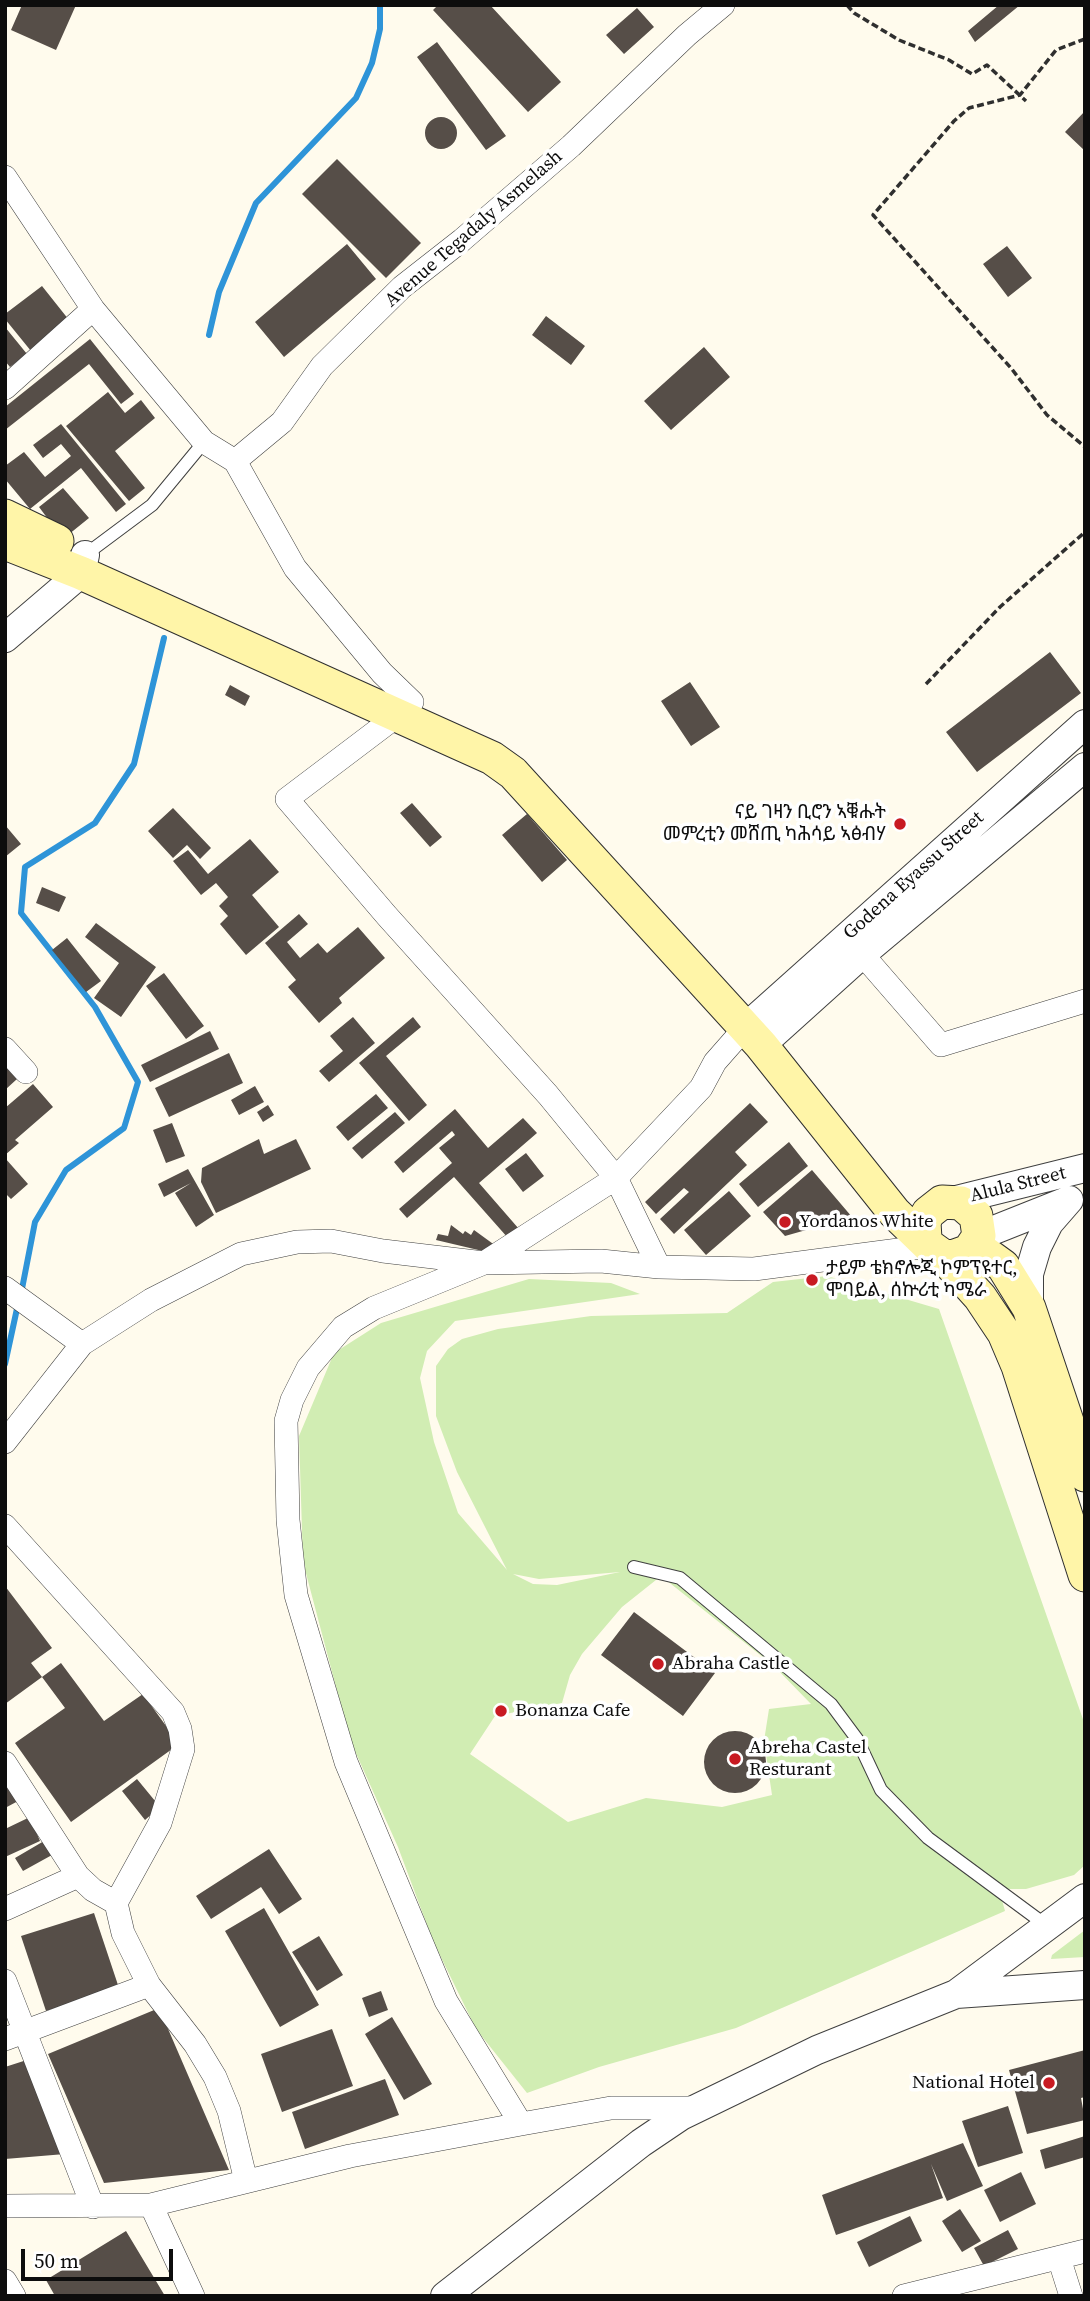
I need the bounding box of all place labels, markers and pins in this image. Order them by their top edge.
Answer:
place label: ናይ ገዛን ቢሮን ኣቑሑት መምረቲን መሸጢ ካሕሳይ ኣፅብሃ [663,802,886,846]
marker: ናይ ገዛን ቢሮን ኣቑሑት መምረቲን መሸጢ ካሕሳይ ኣፅብሃ [892,816,908,832]
place label: Yordanos White [799,1211,934,1233]
marker: Yordanos White [777,1214,793,1230]
place label: ታይም ቴክኖሎጂ ኮምፕዩተር, ሞባይል, ሰኵሪቲ ካሜራ [826,1258,1018,1302]
marker: ታይም ቴክኖሎጂ ኮምፕዩተር, ሞባይል, ሰኵሪቲ ካሜራ [804,1272,820,1288]
place label: Abraha Castle [672,1653,790,1675]
marker: Abraha Castle [650,1656,666,1672]
place label: Bonanza Cafe [515,1700,631,1722]
marker: Bonanza Cafe [493,1703,509,1719]
place label: Abreha Castel Resturant [749,1737,867,1781]
marker: Abreha Castel Resturant [727,1751,743,1767]
place label: National Hotel [912,2072,1035,2094]
marker: National Hotel [1041,2075,1057,2091]

